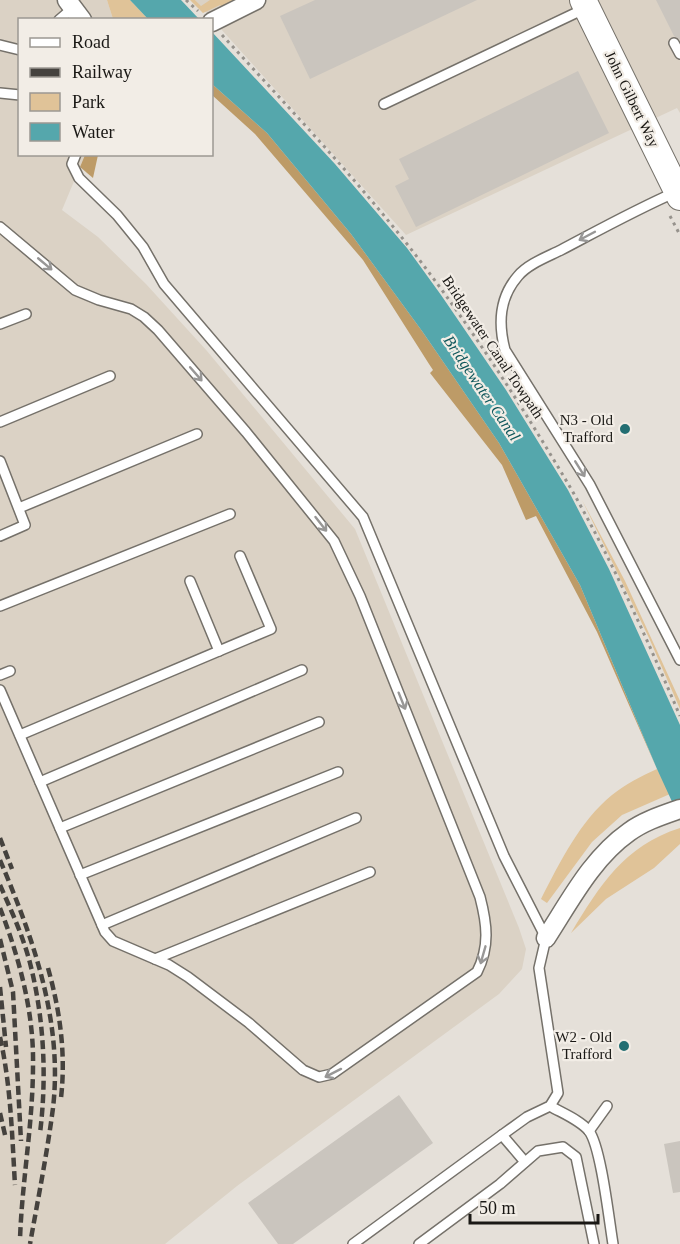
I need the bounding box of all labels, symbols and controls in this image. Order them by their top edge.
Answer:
legend [18,18,213,156]
text: Road [72,32,110,52]
street label: John Gilbert Way [602,48,662,150]
text: Railway [72,62,132,82]
text: Park [72,92,105,112]
text: Water [72,122,115,142]
one-way arrow [579,230,596,242]
one-way arrow [37,258,53,271]
street label: Bridgewater Canal Towpath [438,272,548,422]
water label: Bridgewater Canal [440,332,524,444]
one-way arrow [189,367,203,382]
place label: N3 - Old Trafford [560,412,613,445]
marker: N3 - Old Trafford [618,422,632,436]
one-way arrow [575,460,587,477]
one-way arrow [315,516,328,532]
one-way arrow [397,691,408,709]
one-way arrow [477,945,489,964]
place label: W2 - Old Trafford [555,1029,612,1062]
marker: W2 - Old Trafford [617,1039,631,1053]
one-way arrow [324,1067,342,1079]
scale bar [470,1187,598,1225]
text: 50 m [479,1198,516,1218]

